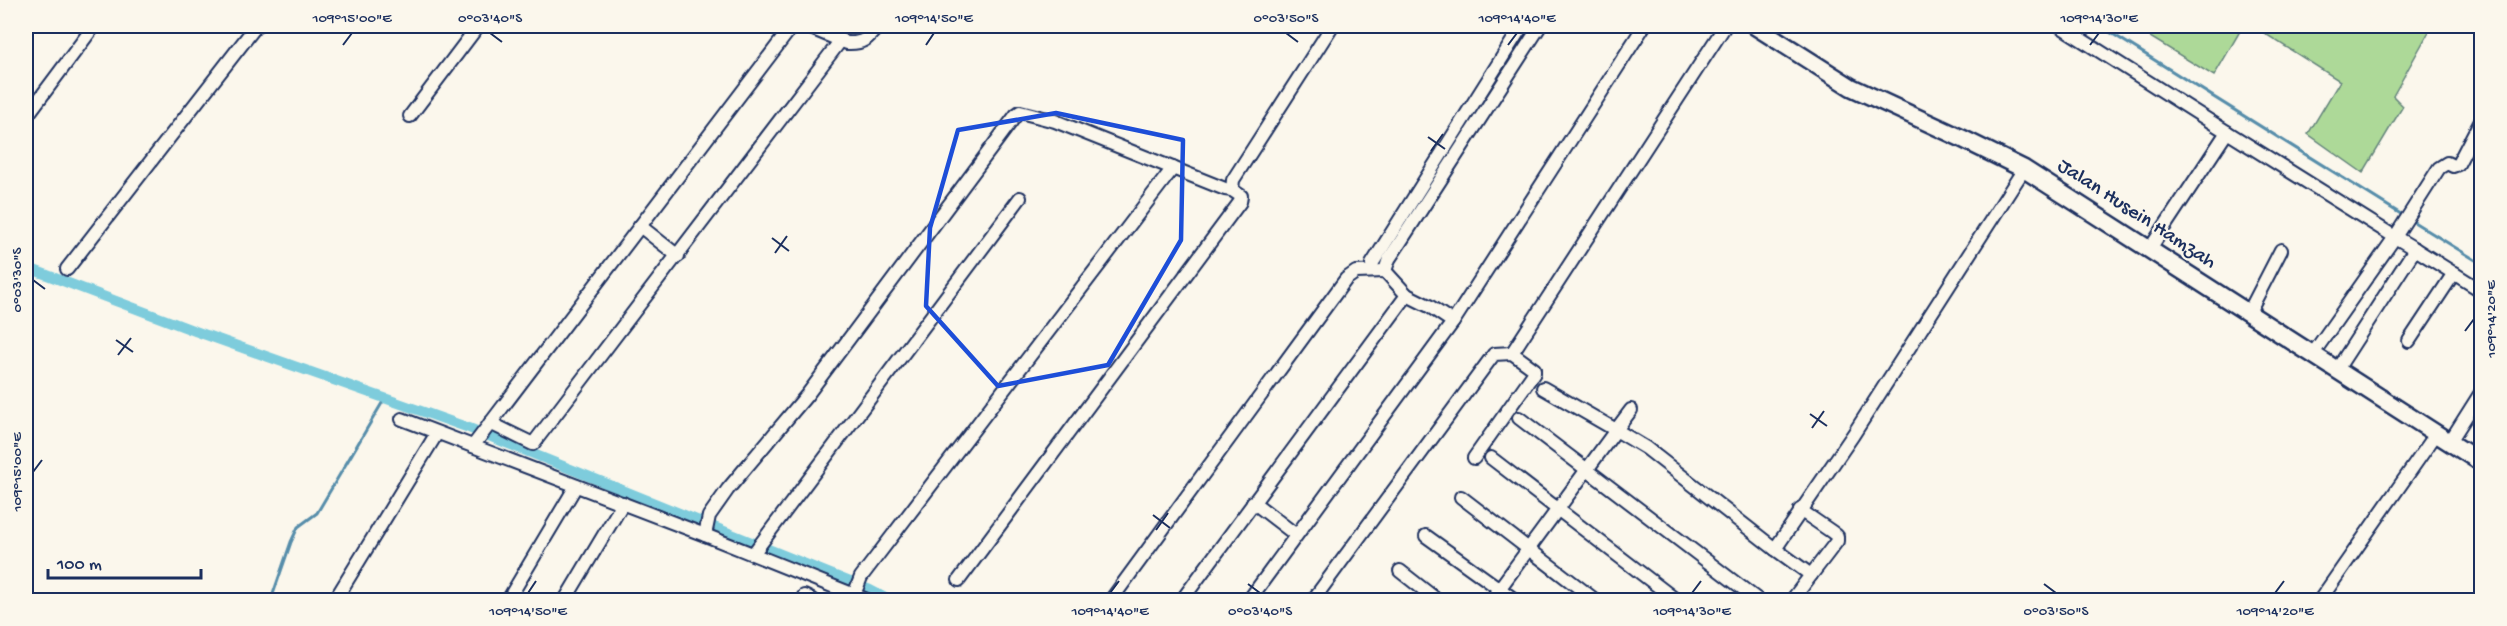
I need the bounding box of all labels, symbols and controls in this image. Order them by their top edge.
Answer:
text: 109°15'00"E [311,10,392,28]
text: 0°03'40"S [458,10,522,28]
text: 109°14'50"E [894,10,974,28]
text: 0°03'50"S [1254,10,1319,28]
text: 109°14'40"E [1478,10,1556,28]
text: 109°14'30"E [2059,10,2138,28]
street label: Jalan Husein Hamzah [2052,154,2220,276]
text: 0°03'30"S [9,248,27,312]
text: 109°14'20"E [2483,280,2501,359]
text: 109°15'00"E [9,432,27,513]
scale bar [48,542,201,580]
text: 100 m [56,555,102,576]
text: 109°14'50"E [488,603,568,621]
text: 109°14'40"E [1071,603,1149,621]
text: 0°03'40"S [1228,603,1292,621]
text: 109°14'30"E [1652,603,1731,621]
text: 0°03'50"S [2024,603,2089,621]
text: 109°14'20"E [2235,603,2314,621]

